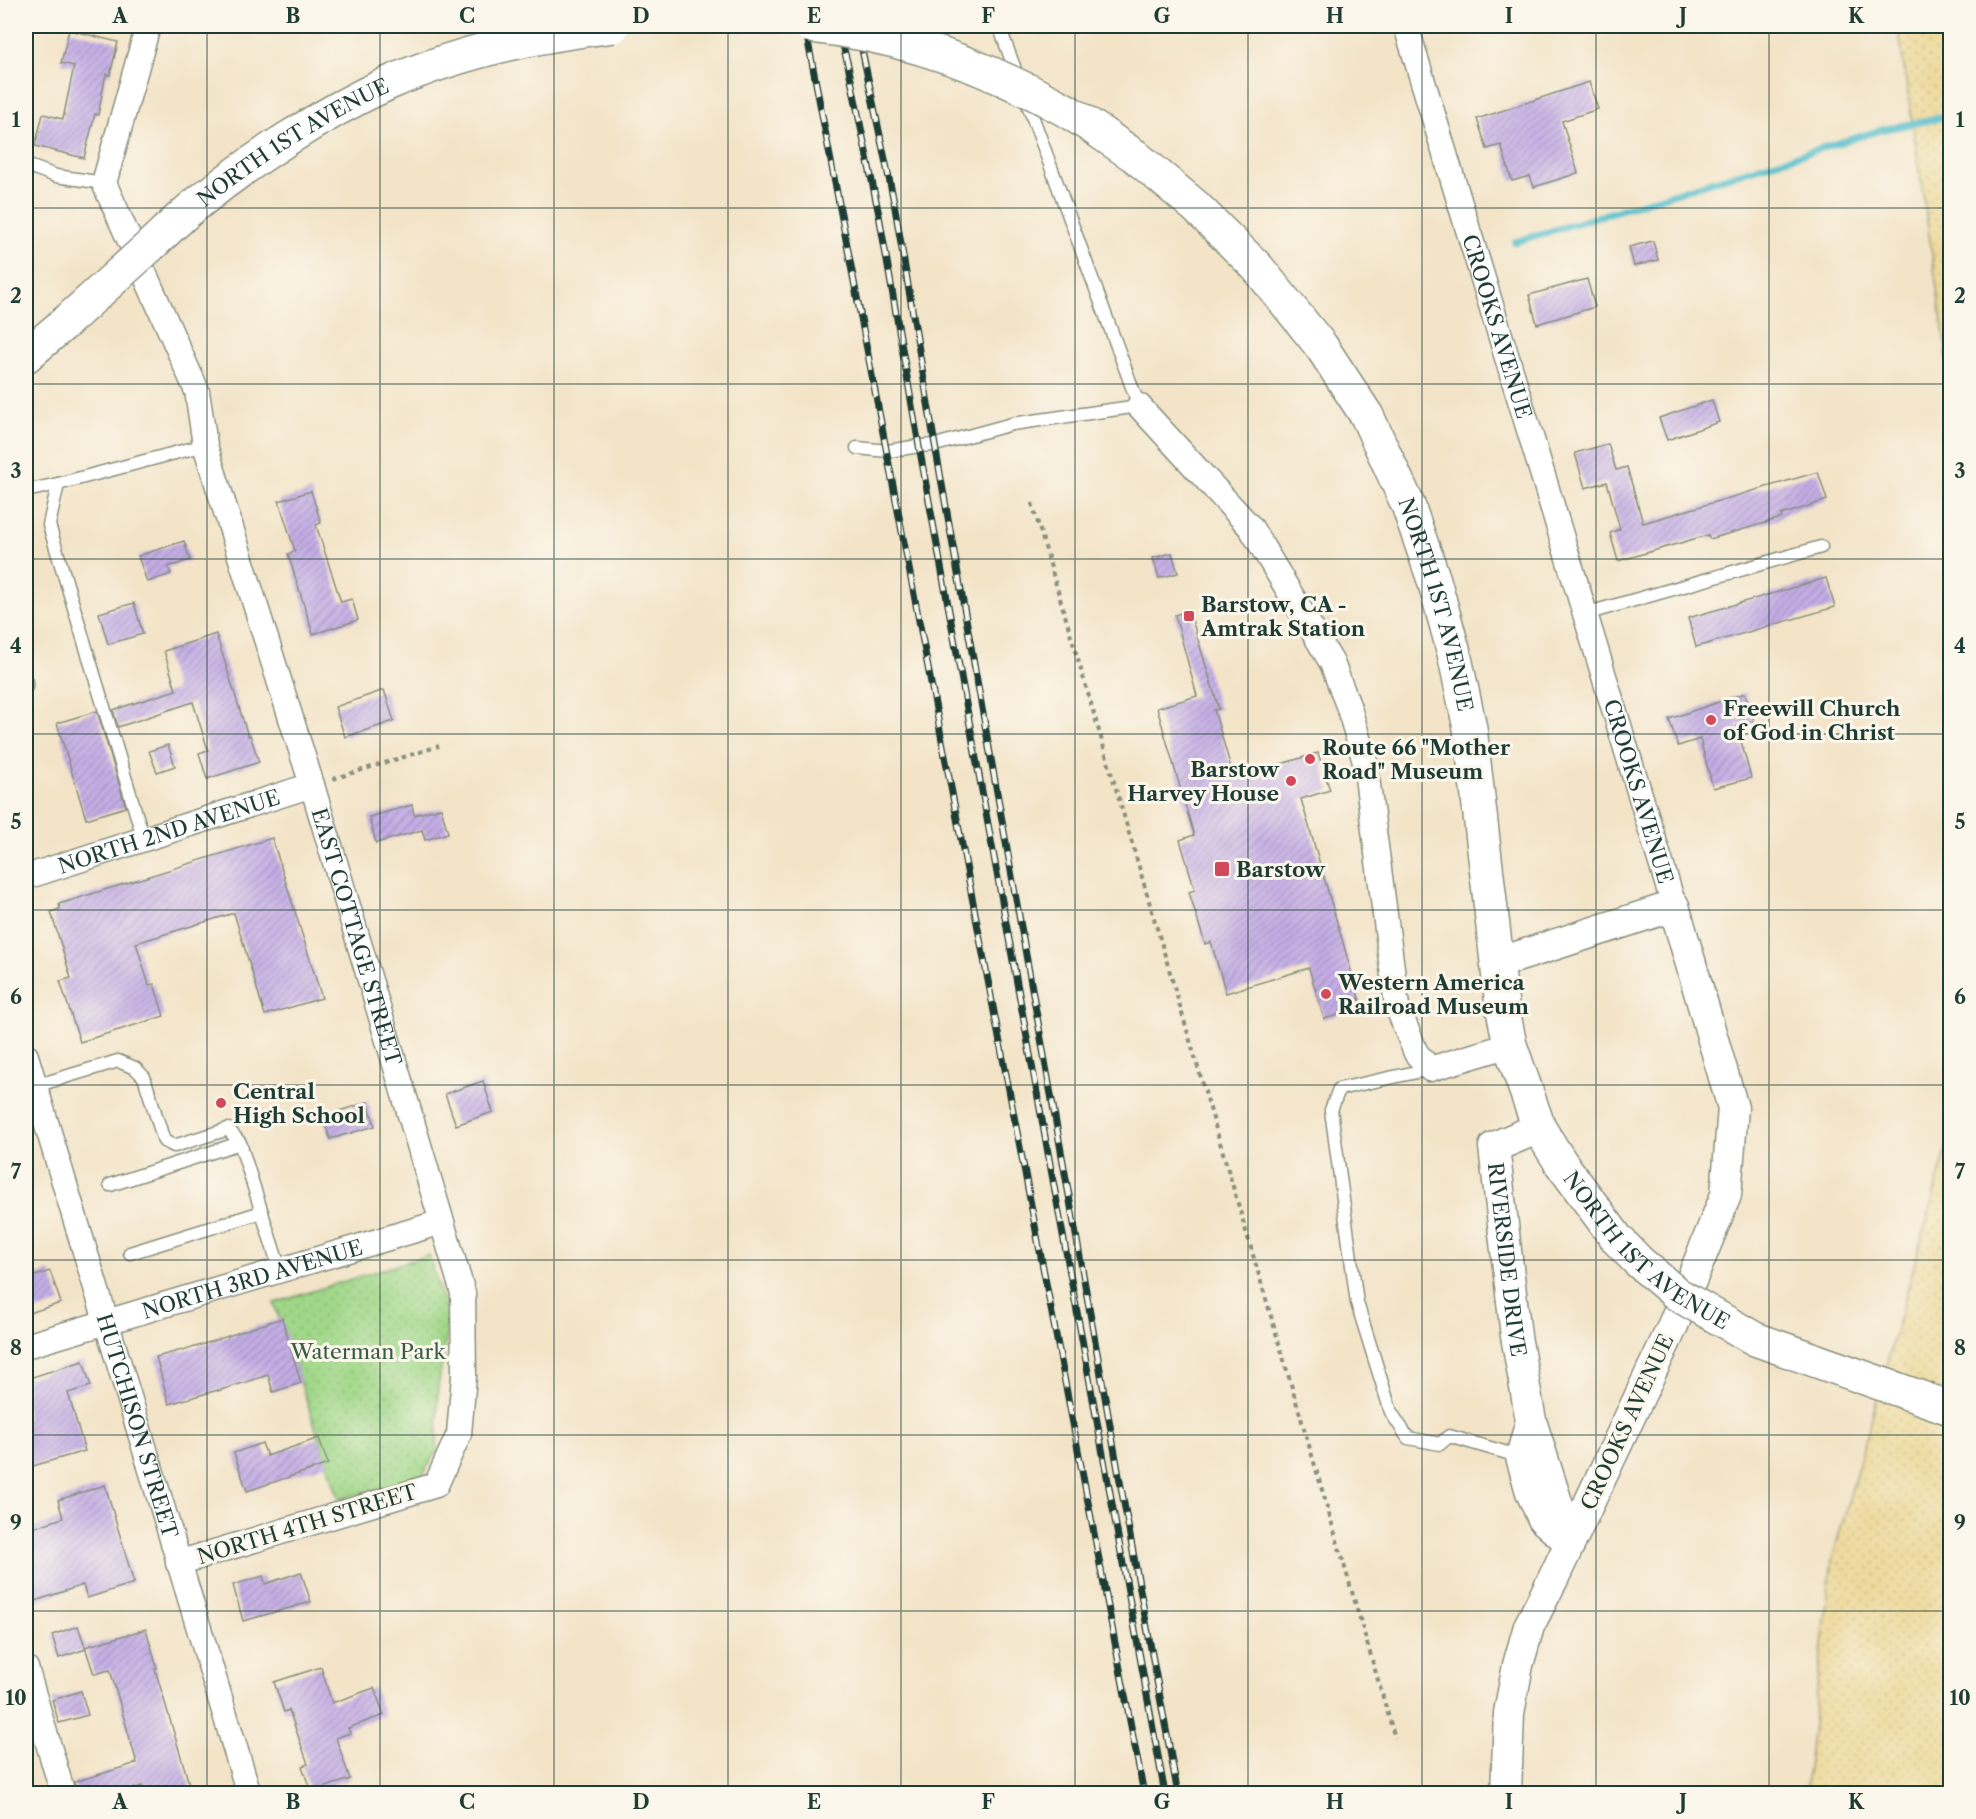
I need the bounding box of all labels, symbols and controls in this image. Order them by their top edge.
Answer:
text: A [111,4,128,28]
text: B [286,4,301,28]
text: C [459,4,475,28]
text: D [632,4,650,28]
text: E [807,4,821,28]
text: F [981,4,995,28]
text: G [1154,4,1171,28]
text: H [1326,4,1344,28]
text: I [1505,4,1513,28]
text: J [1675,4,1687,28]
text: K [1848,4,1865,28]
street label: NORTH 1ST AVENUE [192,72,392,211]
text: 1 [12,108,21,132]
text: 1 [1956,108,1965,132]
street label: CROOKS AVENUE [1458,231,1537,422]
text: 2 [10,284,22,308]
text: 2 [1954,284,1966,308]
text: 3 [10,459,22,483]
text: 3 [1954,459,1966,483]
street label: NORTH 1ST AVENUE [1394,494,1479,714]
place label: Barstow, CA - Amtrak Station [1200,592,1366,641]
marker: Barstow, CA - Amtrak Station [1182,609,1196,623]
text: 4 [10,634,22,658]
text: 4 [1954,634,1966,658]
street label: CROOKS AVENUE [1599,696,1679,886]
place label: Freewill Church of God in Christ [1723,696,1901,745]
marker: Freewill Church of God in Christ [1704,713,1718,727]
place label: Route 66 "Mother Road" Museum [1322,735,1511,784]
marker: Route 66 "Mother Road" Museum [1303,752,1317,766]
place label: Barstow Harvey House [1127,757,1280,806]
marker: Barstow Harvey House [1284,774,1298,788]
street label: NORTH 2ND AVENUE [55,784,283,878]
street label: EAST COTTAGE STREET [307,805,407,1068]
text: 5 [10,810,22,834]
text: 5 [1954,810,1966,834]
place label: Barstow [1236,857,1326,882]
marker: Barstow [1213,860,1231,878]
place label: Western America Railroad Museum [1337,970,1529,1019]
text: 6 [10,985,22,1009]
text: 6 [1954,985,1966,1009]
marker: Western America Railroad Museum [1319,987,1333,1001]
place label: Central High School [233,1079,365,1128]
marker: Central High School [214,1096,228,1110]
text: 7 [11,1160,22,1184]
text: 7 [1955,1160,1966,1184]
street label: RIVERSIDE DRIVE [1483,1161,1532,1358]
street label: NORTH 1ST AVENUE [1559,1166,1734,1334]
street label: NORTH 3RD AVENUE [139,1234,365,1323]
street label: HUTCHISON STREET [92,1310,183,1541]
street label: CROOKS AVENUE [1575,1330,1679,1514]
text: 8 [10,1336,22,1360]
text: 8 [1954,1336,1966,1360]
park label: Waterman Park [289,1339,446,1364]
street label: NORTH 4TH STREET [194,1479,420,1569]
text: 9 [10,1511,22,1535]
text: 9 [1954,1511,1966,1535]
text: 10 [5,1686,27,1710]
text: 10 [1949,1686,1971,1710]
text: A [111,1790,128,1814]
text: B [286,1790,301,1814]
text: C [459,1790,475,1814]
text: D [632,1790,650,1814]
text: E [807,1790,821,1814]
text: F [981,1790,995,1814]
text: G [1154,1790,1171,1814]
text: H [1326,1790,1344,1814]
text: I [1505,1790,1513,1814]
text: J [1675,1790,1687,1814]
text: K [1848,1790,1865,1814]

